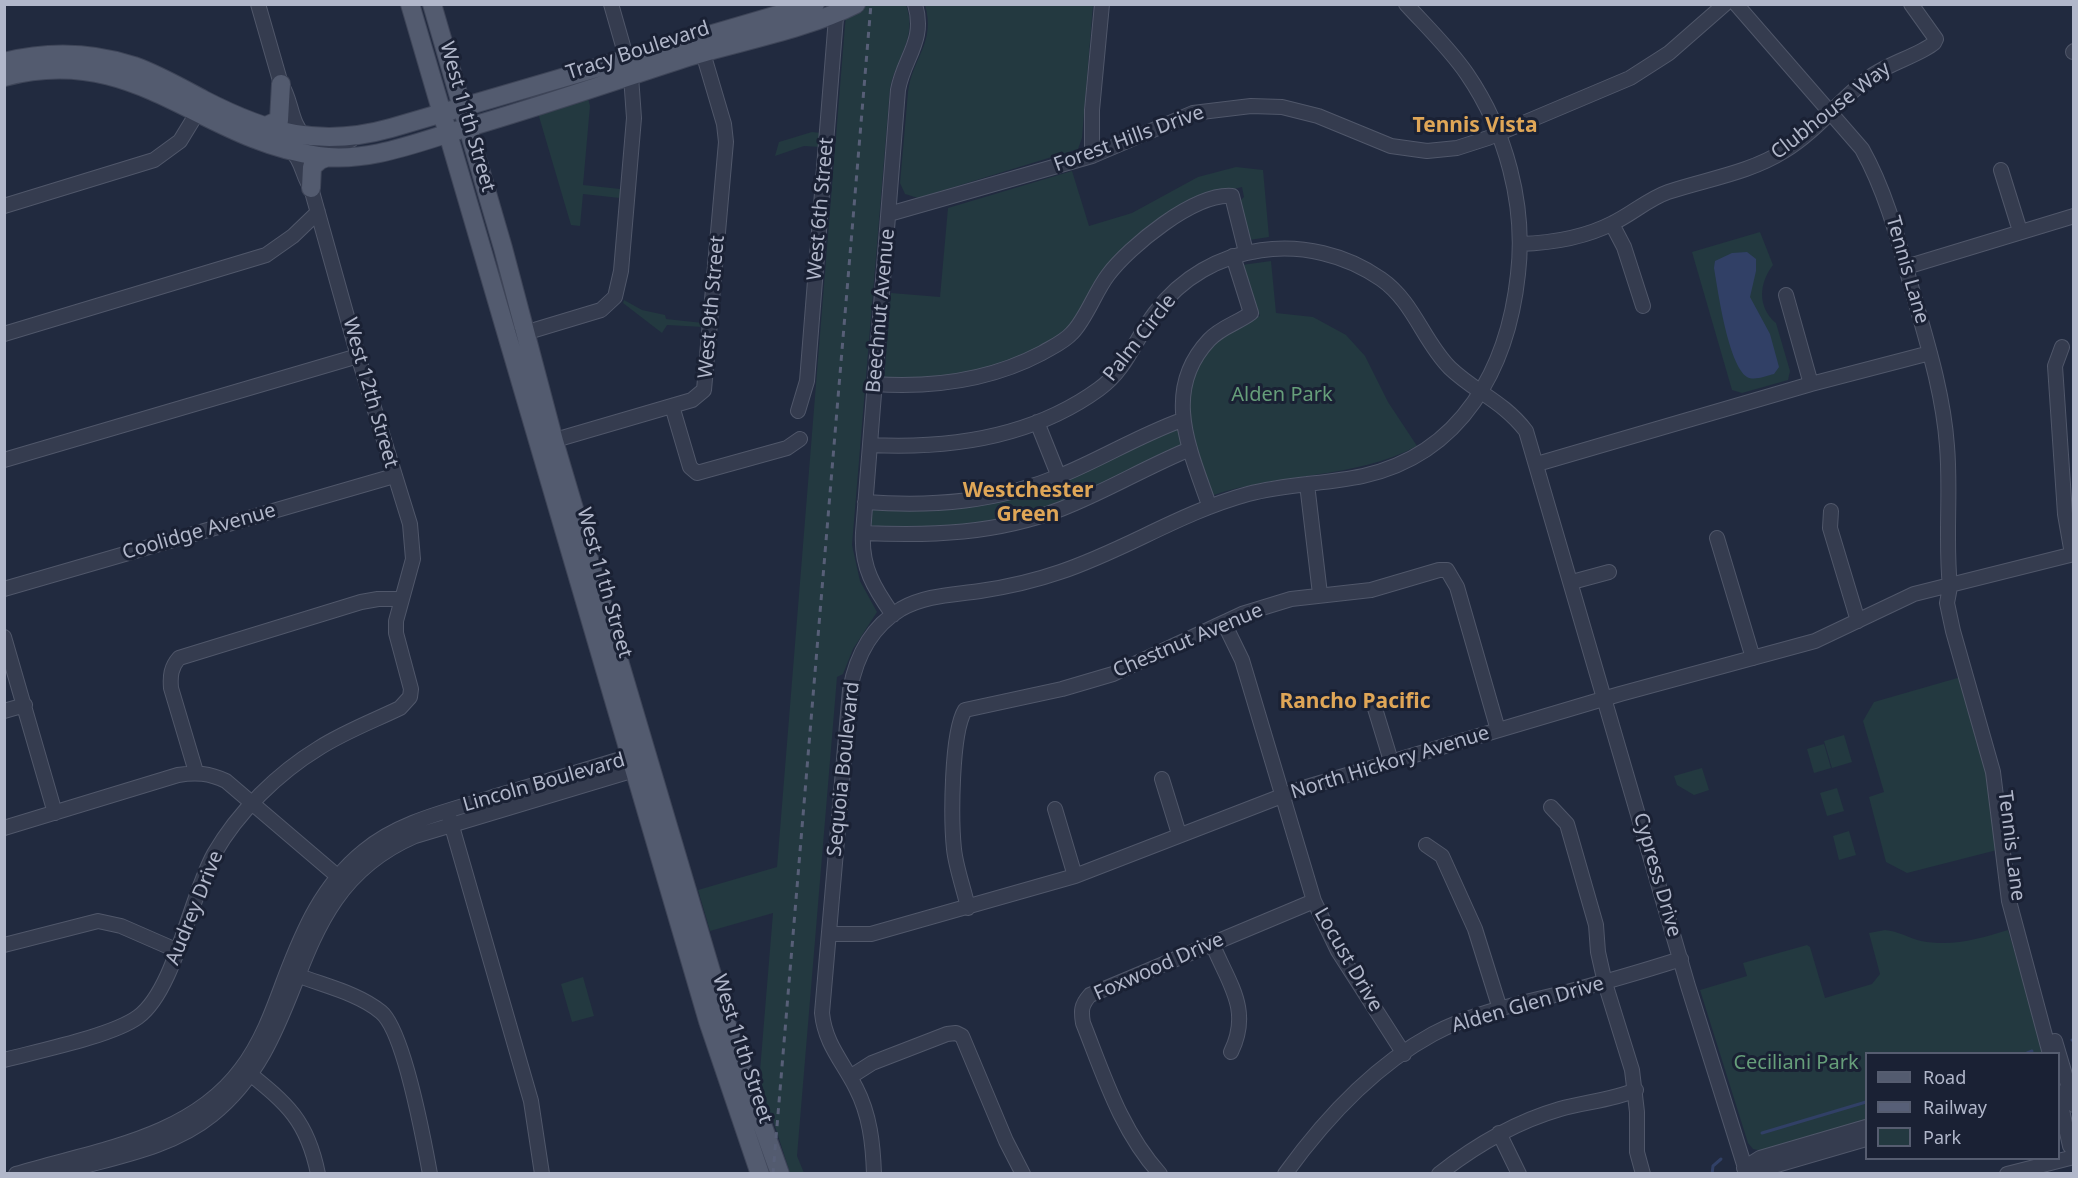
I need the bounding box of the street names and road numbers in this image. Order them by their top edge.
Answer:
street label: Tracy Boulevard [563,17,713,85]
street label: West 11th Street [434,39,500,195]
street label: Clubhouse Way [1766,57,1896,165]
street label: Forest Hills Drive [1051,101,1207,177]
street label: West 6th Street [803,136,839,282]
street label: Tennis Lane [1880,213,1934,327]
street label: Beechnut Avenue [862,228,900,394]
street label: West 9th Street [694,234,730,380]
street label: Palm Circle [1099,290,1181,386]
street label: West 12th Street [337,315,403,471]
street label: Coolidge Avenue [120,499,278,565]
street label: West 11th Street [571,505,637,661]
street label: Chestnut Avenue [1109,599,1267,683]
street label: Sequoia Boulevard [823,680,865,858]
street label: North Hickory Avenue [1288,721,1492,805]
street label: Lincoln Boulevard [460,748,628,818]
street label: Tennis Lane [1992,789,2030,903]
street label: Cypress Drive [1628,810,1686,940]
street label: Audrey Drive [161,847,229,969]
street label: Locust Drive [1309,904,1387,1016]
street label: Foxwood Drive [1090,928,1228,1006]
street label: West 11th Street [707,972,777,1126]
street label: Alden Glen Drive [1449,972,1607,1038]

